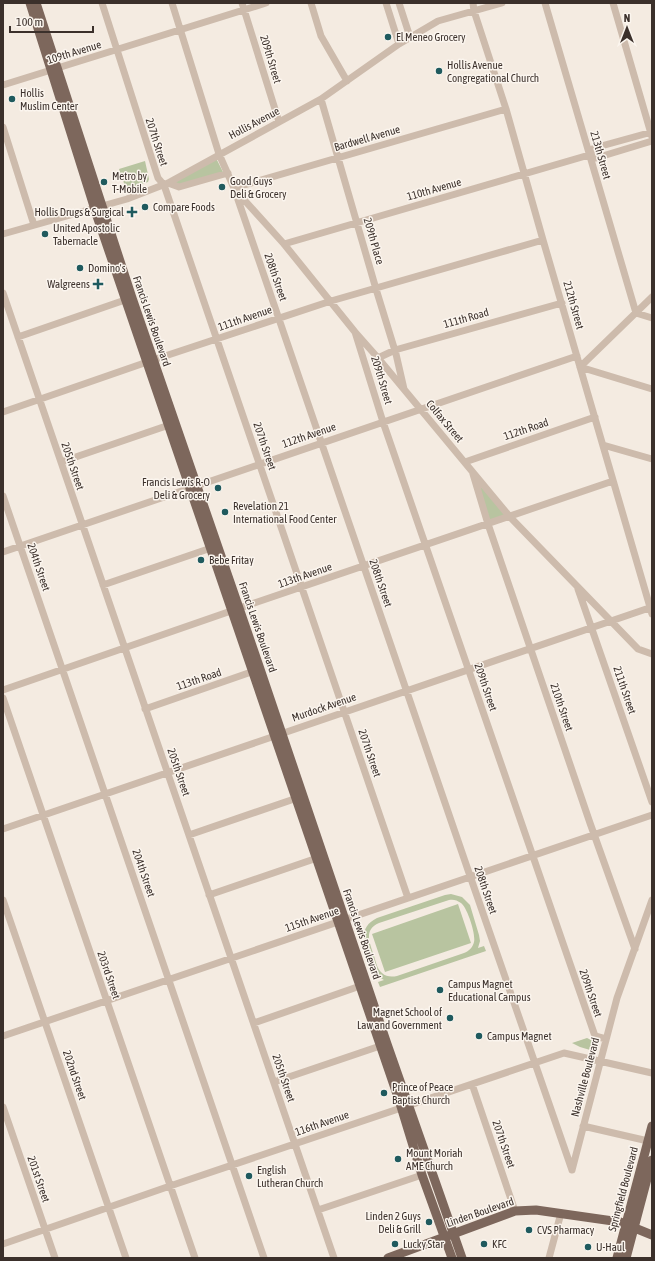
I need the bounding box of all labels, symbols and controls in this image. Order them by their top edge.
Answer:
scale bar [10,8,93,34]
north arrow [607,8,647,48]
text: N [624,12,630,24]
text: 100 m [16,15,43,29]
place label: El Meneo Grocery [396,31,466,43]
marker: El Meneo Grocery [383,32,393,42]
street label: 209th Street [258,34,284,84]
street label: 109th Avenue [45,38,103,66]
place label: Hollis Avenue Congregational Church [447,59,539,84]
marker: Hollis Avenue Congregational Church [434,66,444,76]
place label: Hollis Muslim Center [20,87,79,112]
marker: Hollis Muslim Center [7,94,17,104]
street label: Hollis Avenue [227,105,281,141]
street label: 207th Street [144,117,170,167]
street label: Bardwell Avenue [333,123,401,153]
street label: 213th Street [588,129,614,181]
place label: Metro by T-Mobile [112,170,148,195]
place label: Good Guys Deli & Grocery [230,175,287,200]
street label: 110th Avenue [405,176,463,202]
marker: Metro by T-Mobile [99,177,109,187]
marker: Good Guys Deli & Grocery [217,182,227,192]
place label: Compare Foods [153,201,215,213]
marker: Compare Foods [140,202,150,212]
place label: Hollis Drugs & Surgical [34,206,124,218]
marker: Hollis Drugs & Surgical [127,207,137,217]
street label: 209th Place [362,216,386,266]
place label: United Apostolic Tabernacle [53,222,120,247]
marker: United Apostolic Tabernacle [40,229,50,239]
street label: 208th Street [262,252,290,302]
place label: Domino's [88,262,126,274]
marker: Domino's [75,263,85,273]
street label: Francis Lewis Boulevard [131,274,173,368]
place label: Walgreens [47,278,90,290]
marker: Walgreens [93,279,103,289]
street label: 212th Street [561,279,587,331]
street label: 111th Avenue [217,303,273,333]
street label: 111th Road [442,306,490,330]
street label: 209th Street [369,355,395,405]
street label: Colfax Street [424,398,466,444]
street label: 112th Road [502,416,550,442]
street label: 112th Avenue [281,420,337,450]
street label: 207th Street [251,421,279,471]
street label: 205th Street [59,441,87,491]
place label: Francis Lewis R-O Deli & Grocery [142,476,210,501]
marker: Francis Lewis R-O Deli & Grocery [213,483,223,493]
place label: Revelation 21 International Food Center [233,500,337,525]
marker: Revelation 21 International Food Center [220,507,230,517]
street label: 204th Street [25,542,53,592]
place label: Bebe Fritay [209,554,254,566]
marker: Bebe Fritay [196,555,206,565]
street label: 208th Street [367,558,395,608]
street label: 113th Avenue [277,560,333,590]
street label: Francis Lewis Boulevard [237,580,279,674]
street label: 209th Street [472,662,500,712]
street label: 211th Street [611,665,639,715]
street label: 113th Road [175,666,223,692]
street label: 210th Street [548,682,576,732]
street label: Murdock Avenue [290,690,358,724]
street label: 207th Street [356,728,384,778]
street label: 205th Street [165,747,193,797]
street label: 204th Street [130,848,158,898]
street label: 208th Street [472,865,500,915]
street label: Francis Lewis Boulevard [341,887,383,981]
street label: 115th Avenue [284,904,340,934]
street label: 203rd Street [95,950,123,1000]
street label: 209th Street [577,968,605,1018]
place label: Campus Magnet Educational Campus [448,978,531,1003]
marker: Campus Magnet Educational Campus [435,985,445,995]
place label: Magnet School of Law and Government [357,1006,442,1031]
marker: Magnet School of Law and Government [445,1013,455,1023]
place label: Campus Magnet [487,1030,552,1042]
marker: Campus Magnet [474,1031,484,1041]
street label: Nashville Boulevard [569,1036,601,1118]
street label: 202nd Street [61,1049,89,1101]
street label: 205th Street [270,1053,298,1103]
place label: Prince of Peace Baptist Church [392,1081,453,1106]
marker: Prince of Peace Baptist Church [379,1088,389,1098]
street label: 116th Avenue [294,1108,350,1138]
street label: 207th Street [490,1119,518,1169]
street label: Springfield Boulevard [606,1145,640,1233]
place label: Mount Moriah AME Church [406,1147,463,1172]
street label: 201st Street [25,1154,53,1204]
marker: Mount Moriah AME Church [393,1154,403,1164]
place label: English Lutheran Church [257,1164,323,1189]
marker: English Lutheran Church [244,1171,254,1181]
street label: Linden Boulevard [445,1195,515,1229]
place label: Linden 2 Guys Deli & Grill [366,1210,421,1235]
marker: Linden 2 Guys Deli & Grill [424,1217,434,1227]
place label: CVS Pharmacy [537,1224,595,1236]
marker: CVS Pharmacy [524,1225,534,1235]
place label: Lucky Star [403,1238,444,1250]
place label: KFC [492,1238,507,1250]
marker: Lucky Star [390,1239,400,1249]
marker: KFC [479,1239,489,1249]
place label: U-Haul [596,1241,625,1253]
marker: U-Haul [583,1242,593,1252]

